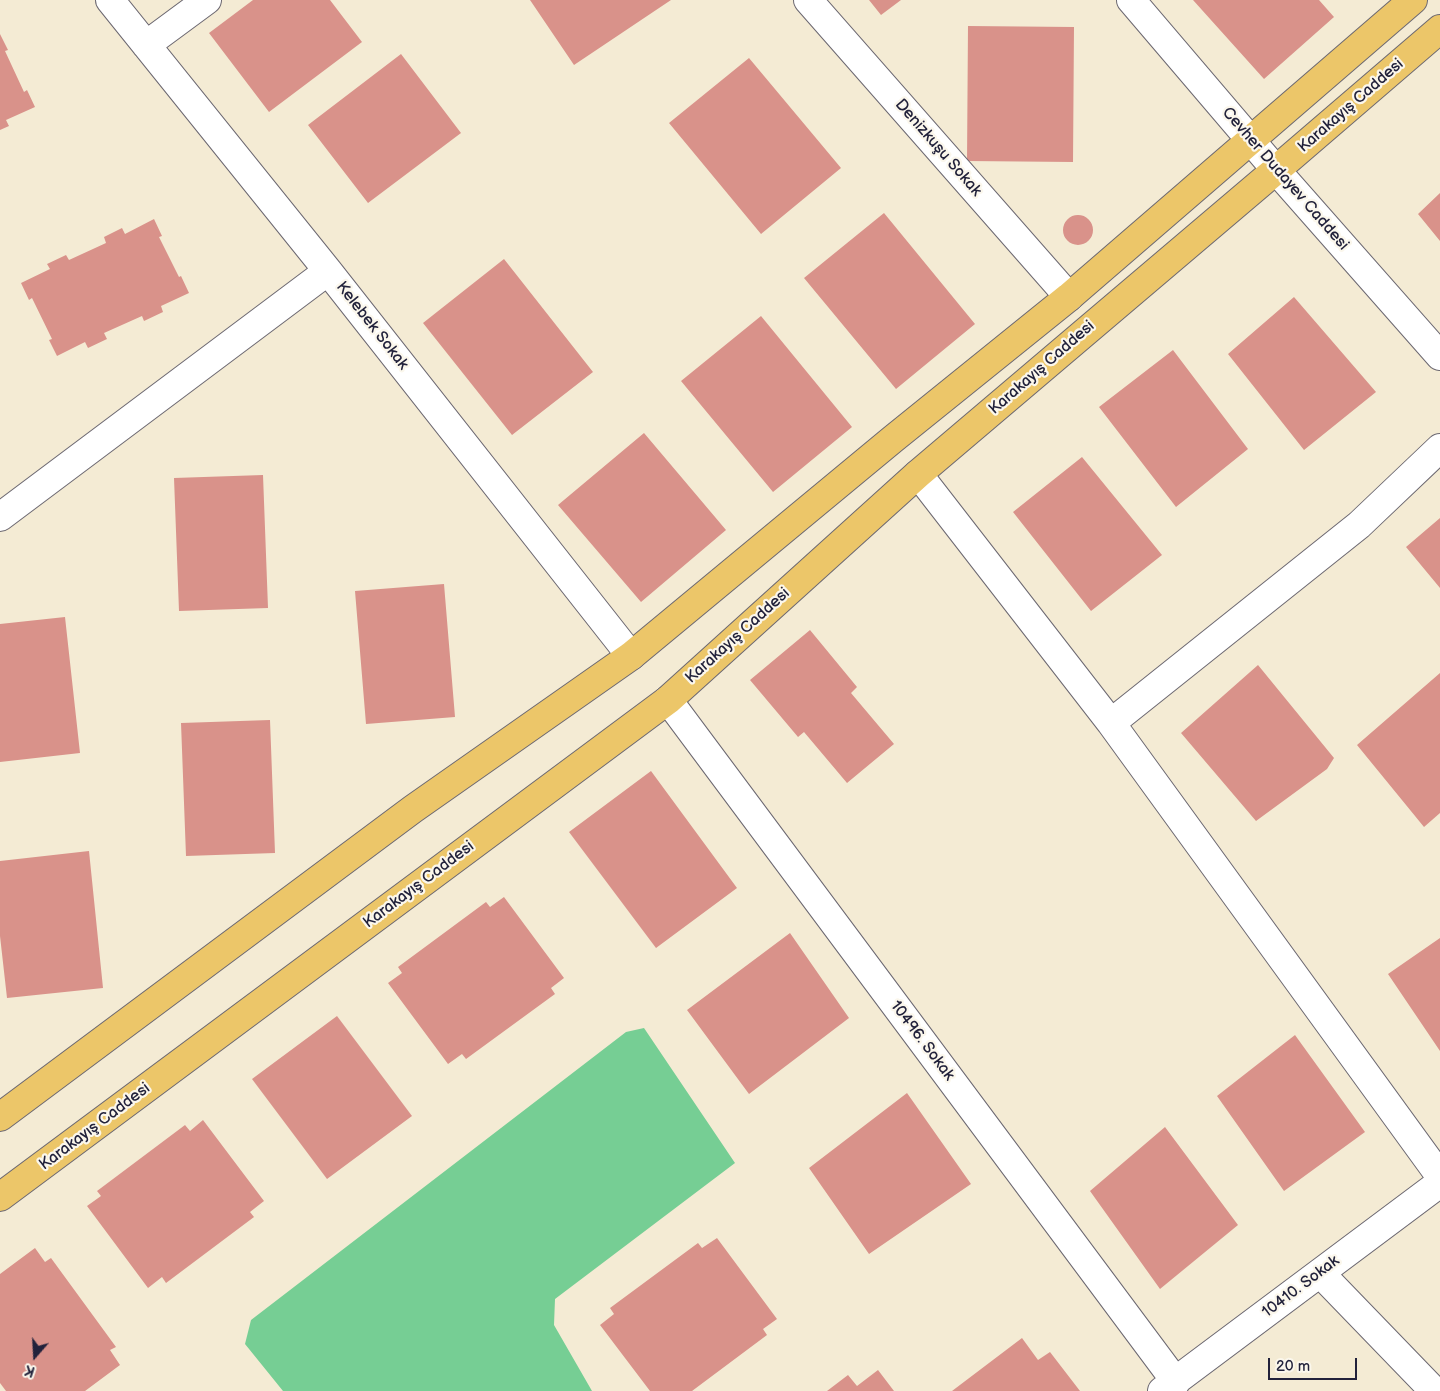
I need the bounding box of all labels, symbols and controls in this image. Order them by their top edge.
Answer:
street label: Karakayış Caddesi [1294,55,1408,157]
street label: Denizkuşu Sokak [891,96,985,200]
street label: Cevher Dudayev Caddesi [1218,104,1352,254]
street label: Kelebek Sokak [332,278,412,374]
street label: Karakayış Caddesi [985,317,1099,419]
street label: Karakayış Caddesi [682,584,794,688]
street label: Karakayış Caddesi [360,837,478,933]
street label: 10496. Sokak [886,997,958,1085]
street label: Karakayış Caddesi [36,1079,154,1175]
street label: 10410. Sokak [1259,1252,1343,1322]
north arrow [10,1331,60,1381]
scale bar [1270,1348,1359,1380]
text: 20 m [1276,1357,1310,1376]
text: K [23,1361,37,1380]

